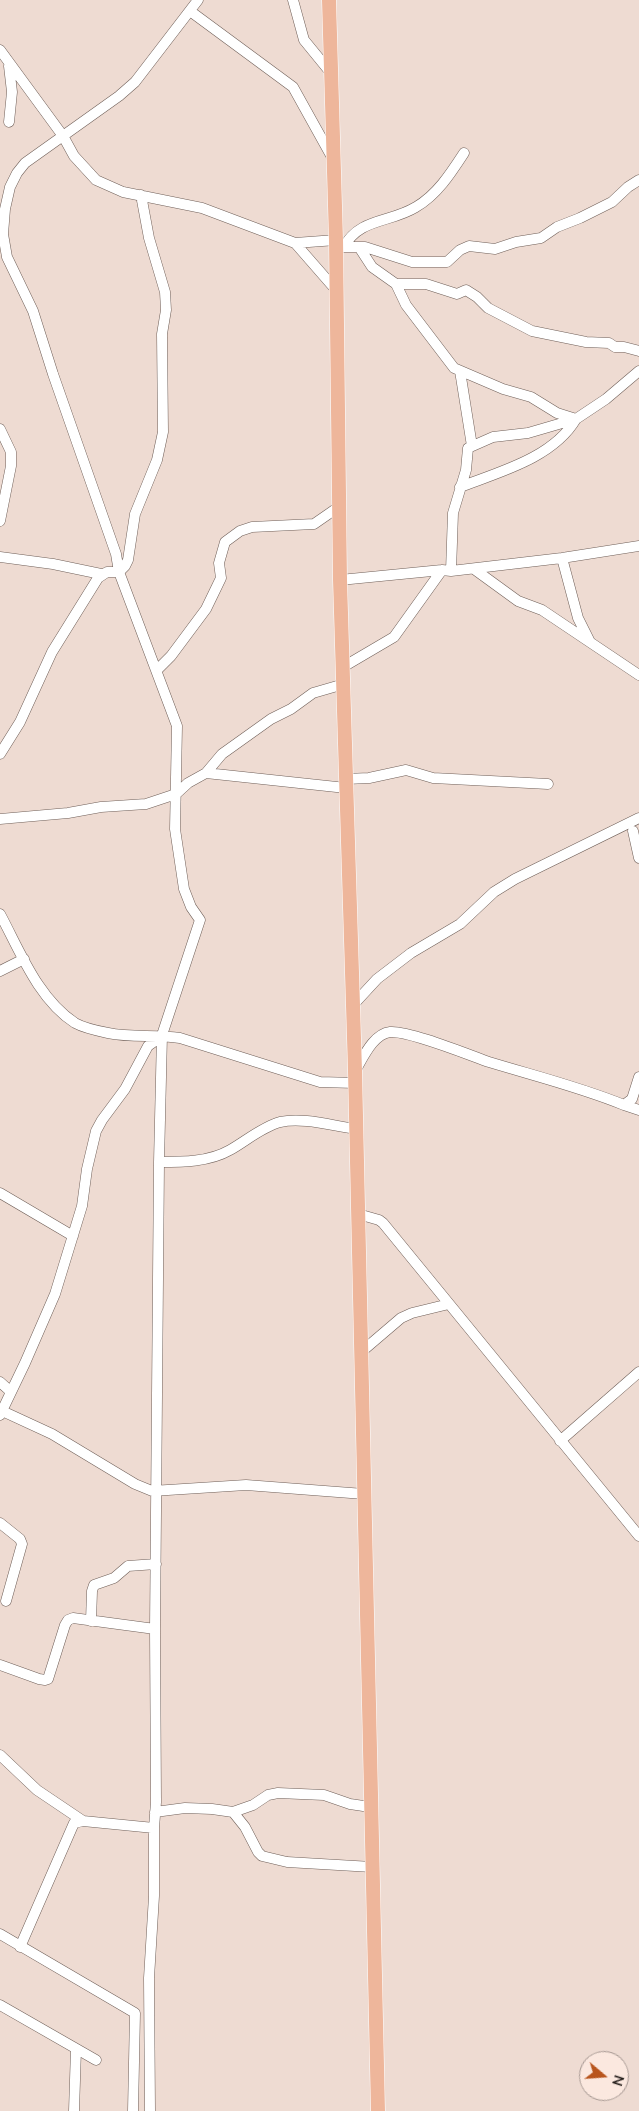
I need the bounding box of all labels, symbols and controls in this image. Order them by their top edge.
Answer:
north arrow [579,2051,629,2101]
text: N [607,2073,628,2088]

